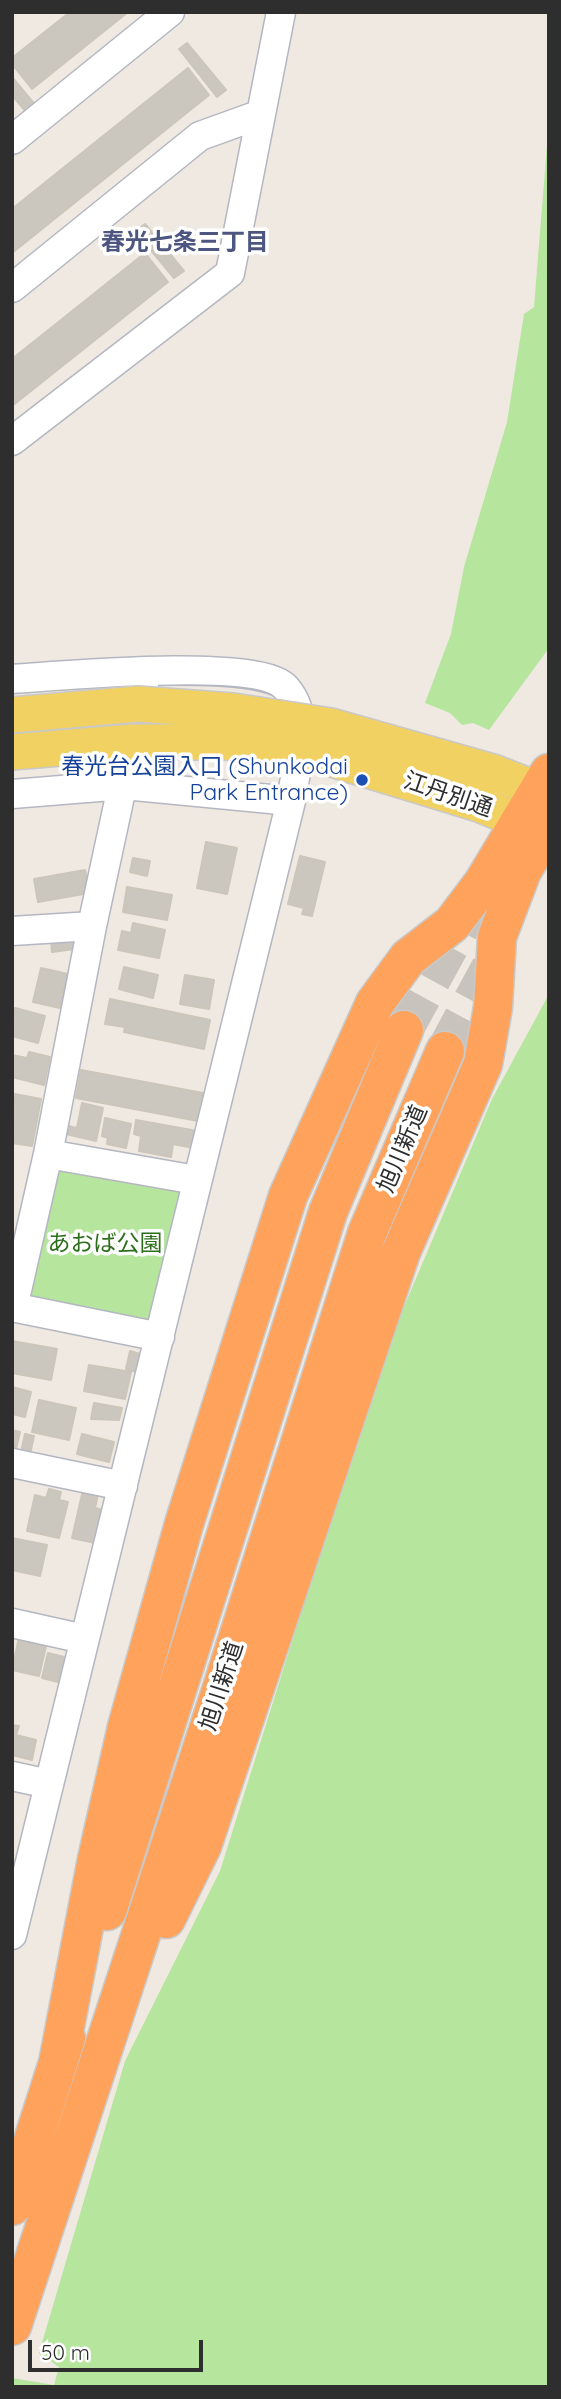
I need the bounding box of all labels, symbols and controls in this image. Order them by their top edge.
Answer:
district label: 春光七条三丁目 [101,229,269,257]
place label: 春光台公園入口 (Shunkodai Park Entrance) [61,753,348,807]
street label: 江丹別通 [400,767,496,823]
marker: 春光台公園入口 (Shunkodai Park Entrance) [354,772,370,788]
street label: 旭川新道 [372,1101,434,1197]
park label: あおば公園 [48,1230,162,1258]
street label: 旭川新道 [195,1638,249,1734]
scale bar [32,2326,206,2370]
text: 50 m [41,2339,90,2365]

